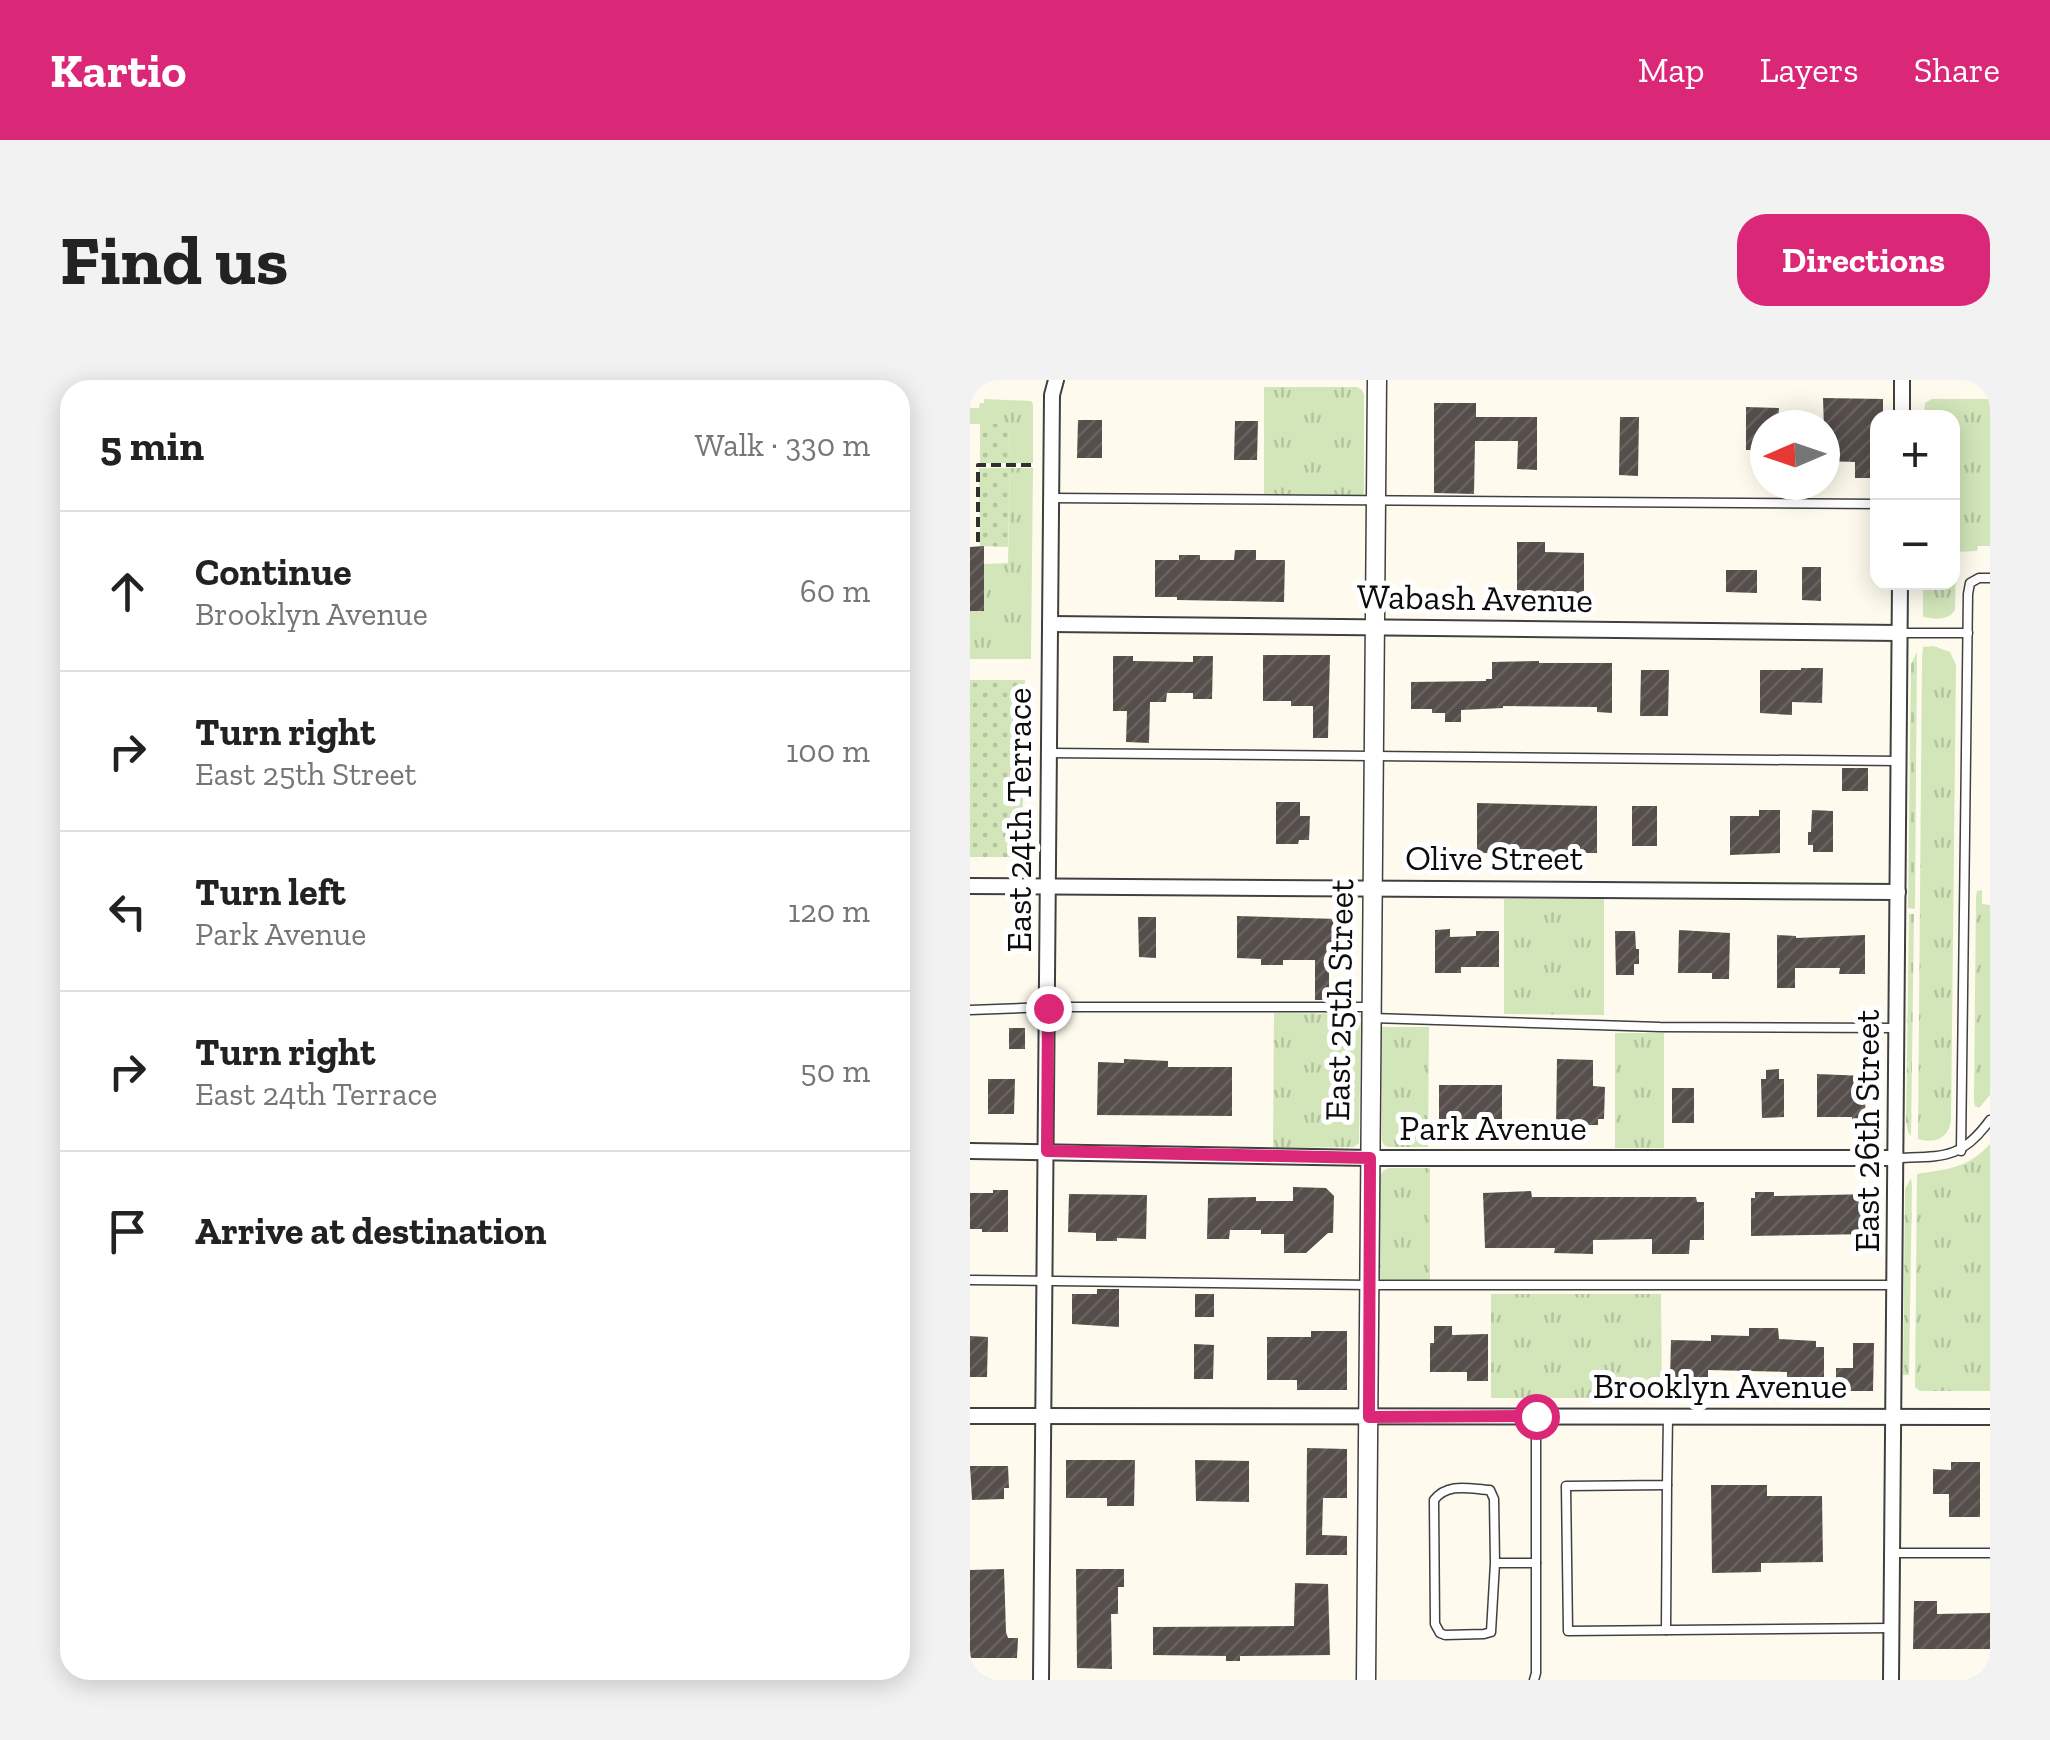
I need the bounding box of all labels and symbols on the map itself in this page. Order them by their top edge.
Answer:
north arrow [1750,410,1840,500]
street label: Wabash Avenue [1357,575,1593,621]
street label: East 24th Terrace [998,687,1040,953]
street label: Olive Street [1405,837,1583,879]
street label: East 25th Street [1316,879,1362,1121]
route end [1026,986,1072,1032]
street label: East 26th Street [1846,1010,1888,1252]
street label: Park Avenue [1399,1107,1587,1149]
street label: Brooklyn Avenue [1593,1365,1847,1407]
route start [1514,1394,1560,1440]

